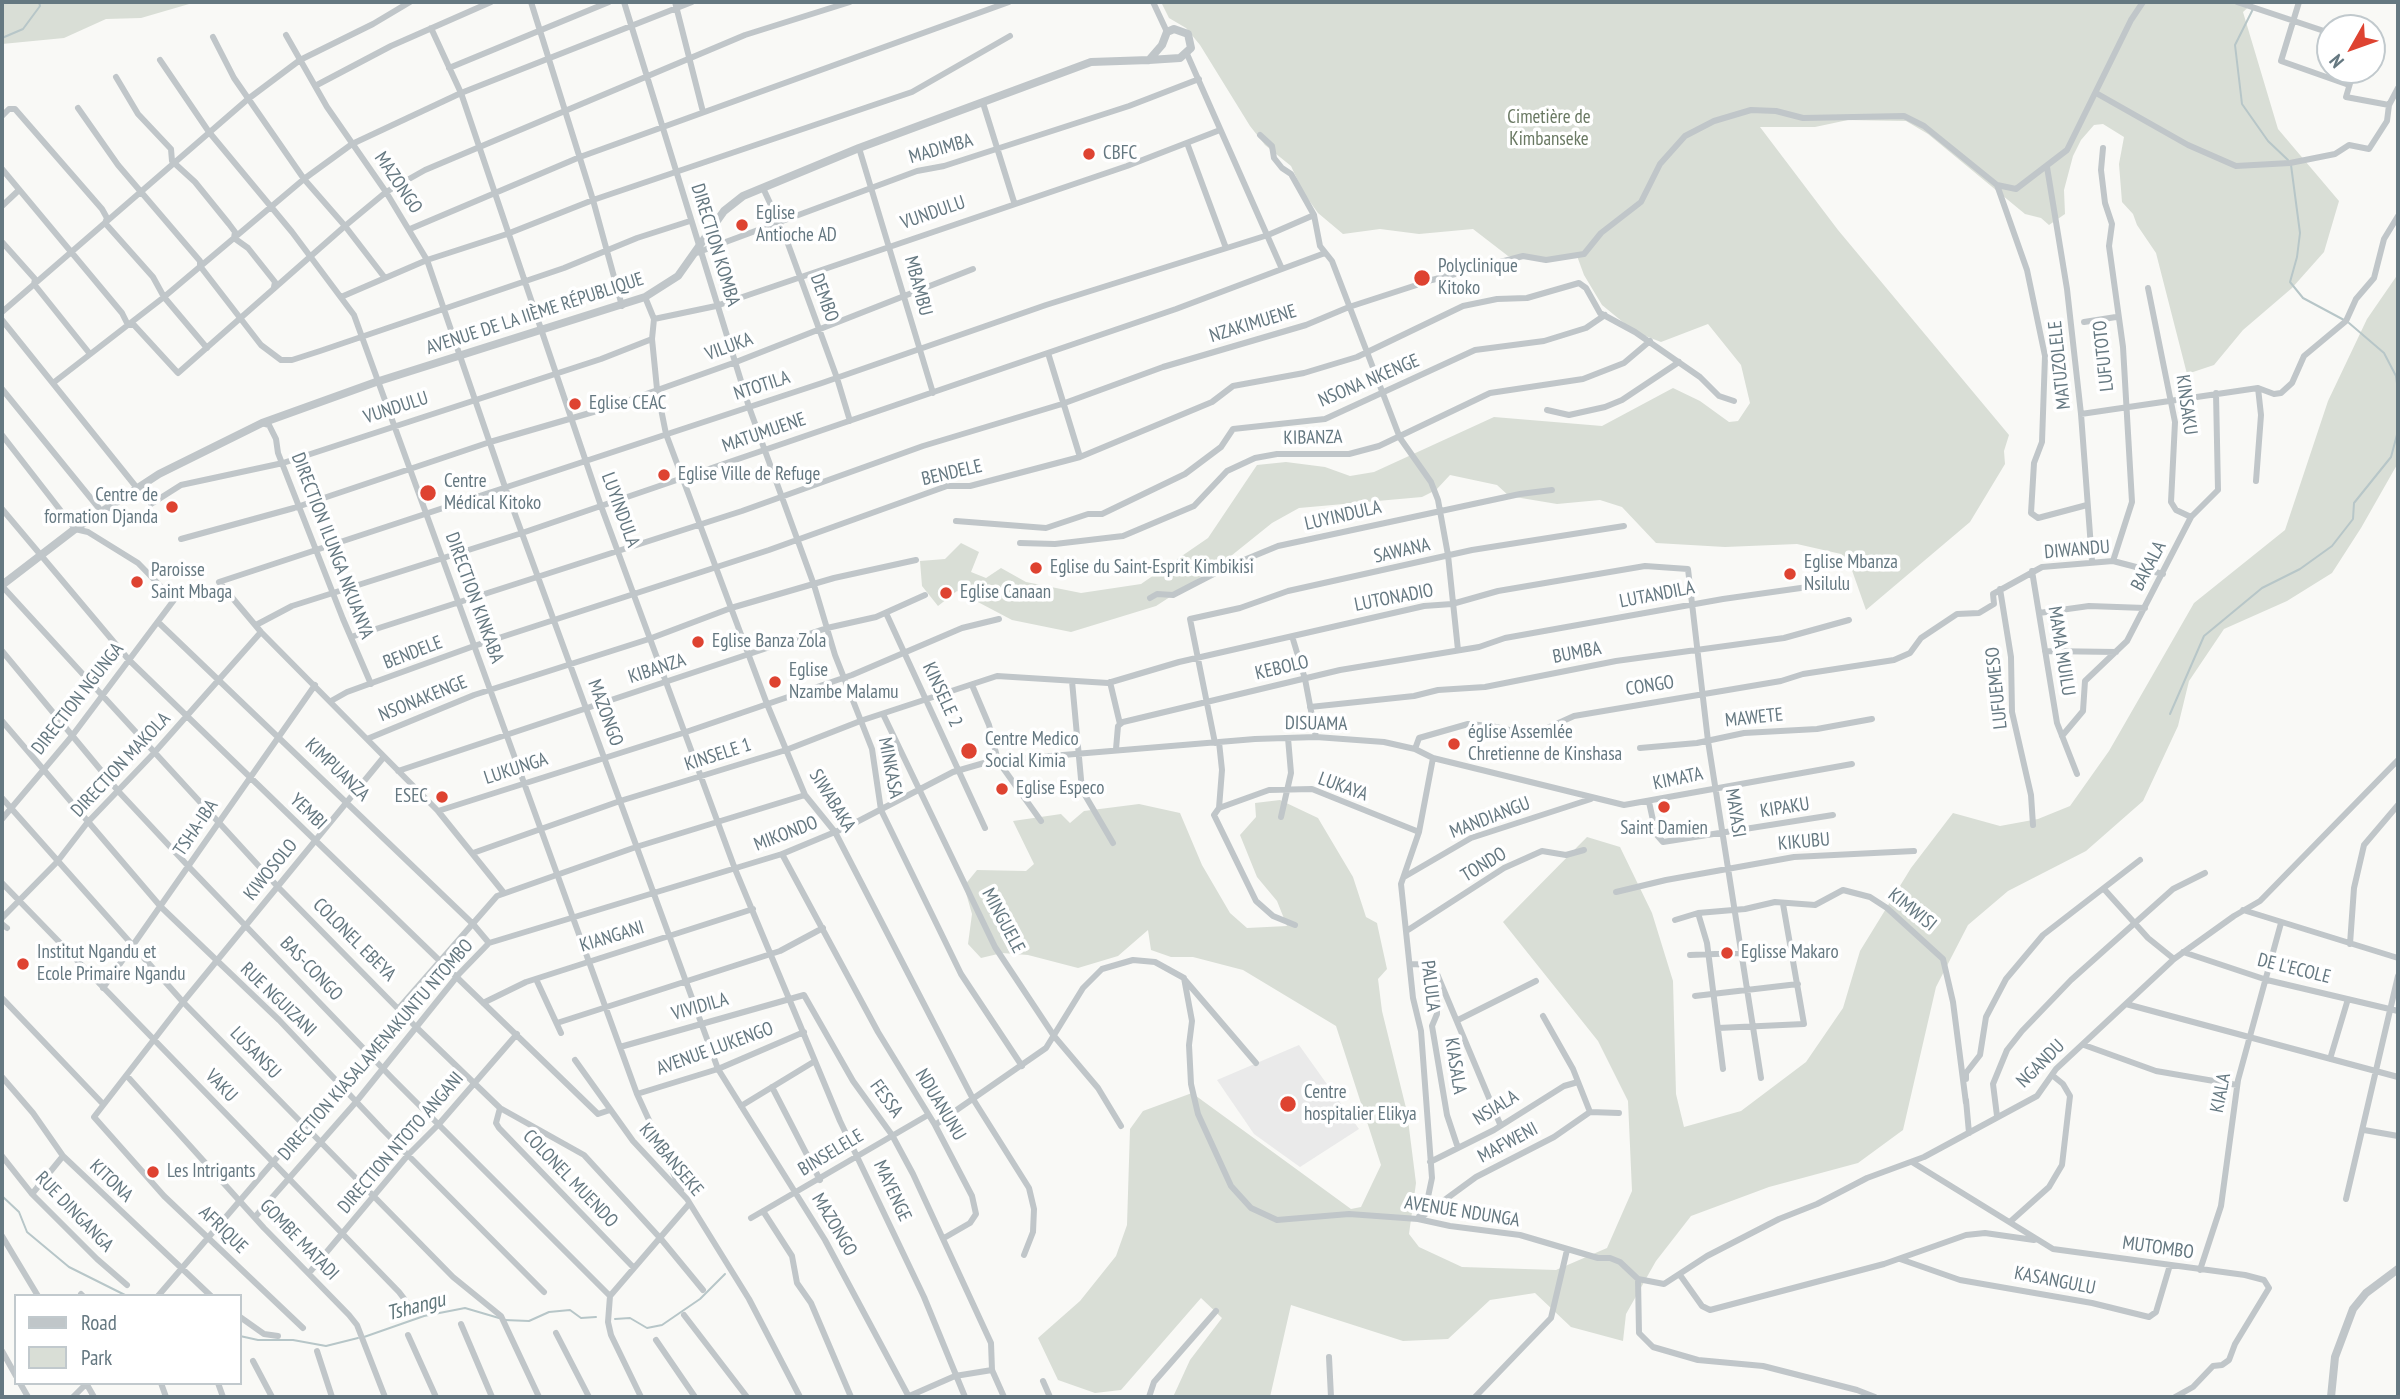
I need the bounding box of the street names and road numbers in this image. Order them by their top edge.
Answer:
street label: MADIMBA [906,129,976,169]
street label: MAZONGO [369,148,427,218]
street label: DIRECTION KOMBA [686,181,744,309]
street label: VUNDULU [898,191,968,235]
street label: MBAMBU [899,254,937,318]
street label: AVENUE DE LA IIÈME RÉPUBLIQUE [423,268,647,360]
street label: DEMBO [805,271,843,325]
street label: NZAKIMUENE [1207,300,1299,348]
street label: LUFUTOTO [2089,319,2119,393]
street label: MATUZOLELE [2044,320,2076,410]
street label: VILUKA [702,328,756,366]
street label: NSONA NKENGE [1315,350,1423,412]
street label: NTOTILA [731,366,793,406]
street label: KINSAKU [2171,374,2201,436]
street label: VUNDULU [361,387,431,429]
street label: MATUMUENE [719,408,809,458]
street label: KIBANZA [1283,426,1343,450]
street label: DIRECTION ILUNGA NKUANYA [286,450,378,642]
street label: BENDELE [919,455,985,491]
street label: LUYINDULA [596,469,644,551]
street label: LUYINDULA [1302,496,1384,536]
street label: DIRECTION KINKABA [440,530,508,666]
street label: SAWANA [1372,533,1432,569]
street label: DIWANDU [2043,536,2111,564]
street label: BAKALA [2127,537,2171,595]
street label: LUTANDILA [1618,577,1696,613]
street label: LUTONADIO [1353,579,1435,617]
street label: MAMA MUILU [2043,605,2079,697]
street label: BENDELE [380,631,446,675]
street label: BUMBA [1551,637,1603,669]
street label: DIRECTION NGUNGA [27,639,129,759]
street label: LUFUEMESO [1981,646,2013,730]
street label: KIBANZA [625,649,689,689]
street label: KEBOLO [1253,651,1311,685]
street label: KINSELE 2 [917,659,967,731]
street label: NSONAKENGE [376,671,470,727]
street label: CONGO [1624,671,1676,701]
street label: MAZONGO [582,677,628,749]
street label: MAWETE [1724,704,1784,732]
street label: DIRECTION MAKOLA [67,708,175,822]
street label: DISUAMA [1285,712,1347,736]
street label: KIMPUANZA [300,734,374,806]
street label: KINSELE 1 [682,734,754,776]
street label: MINKASA [873,736,907,800]
street label: LUKUNGA [481,748,551,790]
street label: KIMATA [1651,763,1705,795]
street label: SIWABAKA [804,765,860,837]
street label: LUKAYA [1315,768,1371,806]
street label: MAYASI [1720,787,1750,839]
street label: YEMBI [285,789,331,835]
street label: MANDIANGU [1447,792,1533,844]
street label: KIPAKU [1759,793,1811,823]
street label: TSHA-IBA [169,795,223,861]
street label: MIKONDO [751,811,821,857]
street label: KIKUBU [1777,828,1831,856]
street label: KIWOSOLO [239,835,303,905]
street label: TONDO [1457,843,1511,887]
street label: KIMWISI [1883,884,1941,936]
street label: MINGUELE [976,885,1030,957]
street label: COLONEL EBEYA [308,894,400,986]
street label: KIANGANI [577,916,647,958]
street label: BAS-CONGO [275,932,347,1006]
street label: DIRECTION KIASALAMENAKUNTU NTOMBO [274,935,478,1165]
street label: DE L'ECOLE [2255,949,2333,989]
street label: RUE NGUIZANI [235,958,321,1042]
street label: PALULA [1416,959,1444,1013]
street label: VIVIDILA [669,988,731,1026]
street label: AVENUE LUKENGO [653,1017,777,1081]
street label: LUSANSU [225,1022,285,1084]
street label: NGANDU [2012,1035,2070,1093]
street label: KIASALA [1439,1036,1471,1096]
street label: VAKU [200,1065,242,1107]
street label: NDUANUNU [910,1065,970,1145]
street label: DIRECTION NTOTO ANGANI [333,1068,469,1218]
street label: KIALA [2206,1071,2236,1115]
street label: FESSA [865,1076,907,1122]
street label: NSIALA [1469,1085,1523,1131]
street label: MAFWENI [1474,1118,1542,1168]
street label: KIMBANSEKE [634,1119,708,1201]
street label: COLONEL MUENDO [518,1125,622,1233]
street label: BINSELELE [794,1125,868,1181]
street label: KITONA [85,1155,137,1207]
street label: MAYENGE [868,1157,916,1225]
street label: RUE DINGANGA [30,1167,118,1257]
street label: MAZONGO [806,1189,862,1261]
street label: AVENUE NDUNGA [1403,1192,1521,1232]
street label: GOMBE MATADI [255,1195,343,1285]
street label: AFRIQUE [194,1201,252,1259]
street label: MUTOMBO [2121,1232,2195,1264]
street label: KASANGULU [2012,1262,2098,1300]

